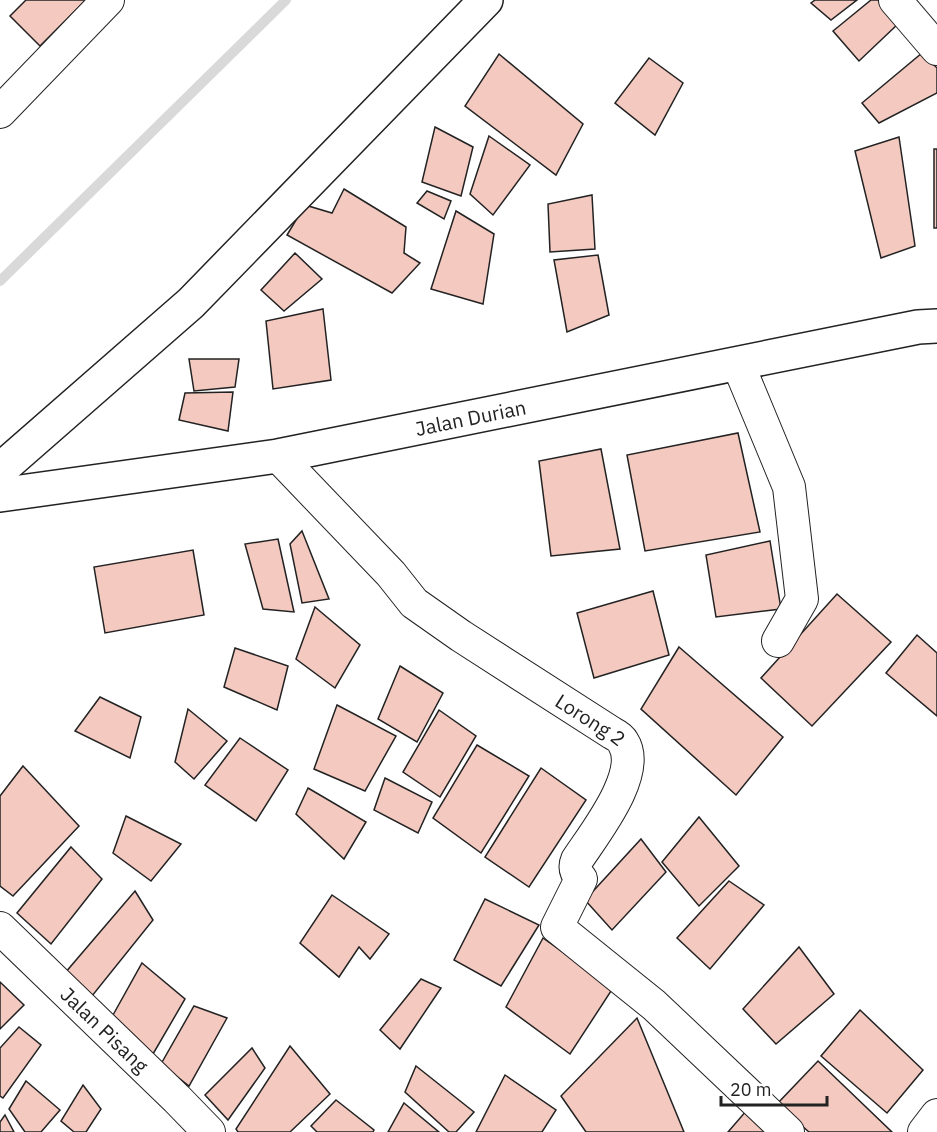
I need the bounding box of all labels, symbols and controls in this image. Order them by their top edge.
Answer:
street label: Jalan Durian [413,393,528,442]
street label: Lorong 2 [551,687,632,751]
street label: Jalan Pisang [55,981,155,1079]
scale bar [721,1069,828,1107]
text: 20 m [730,1078,772,1101]

